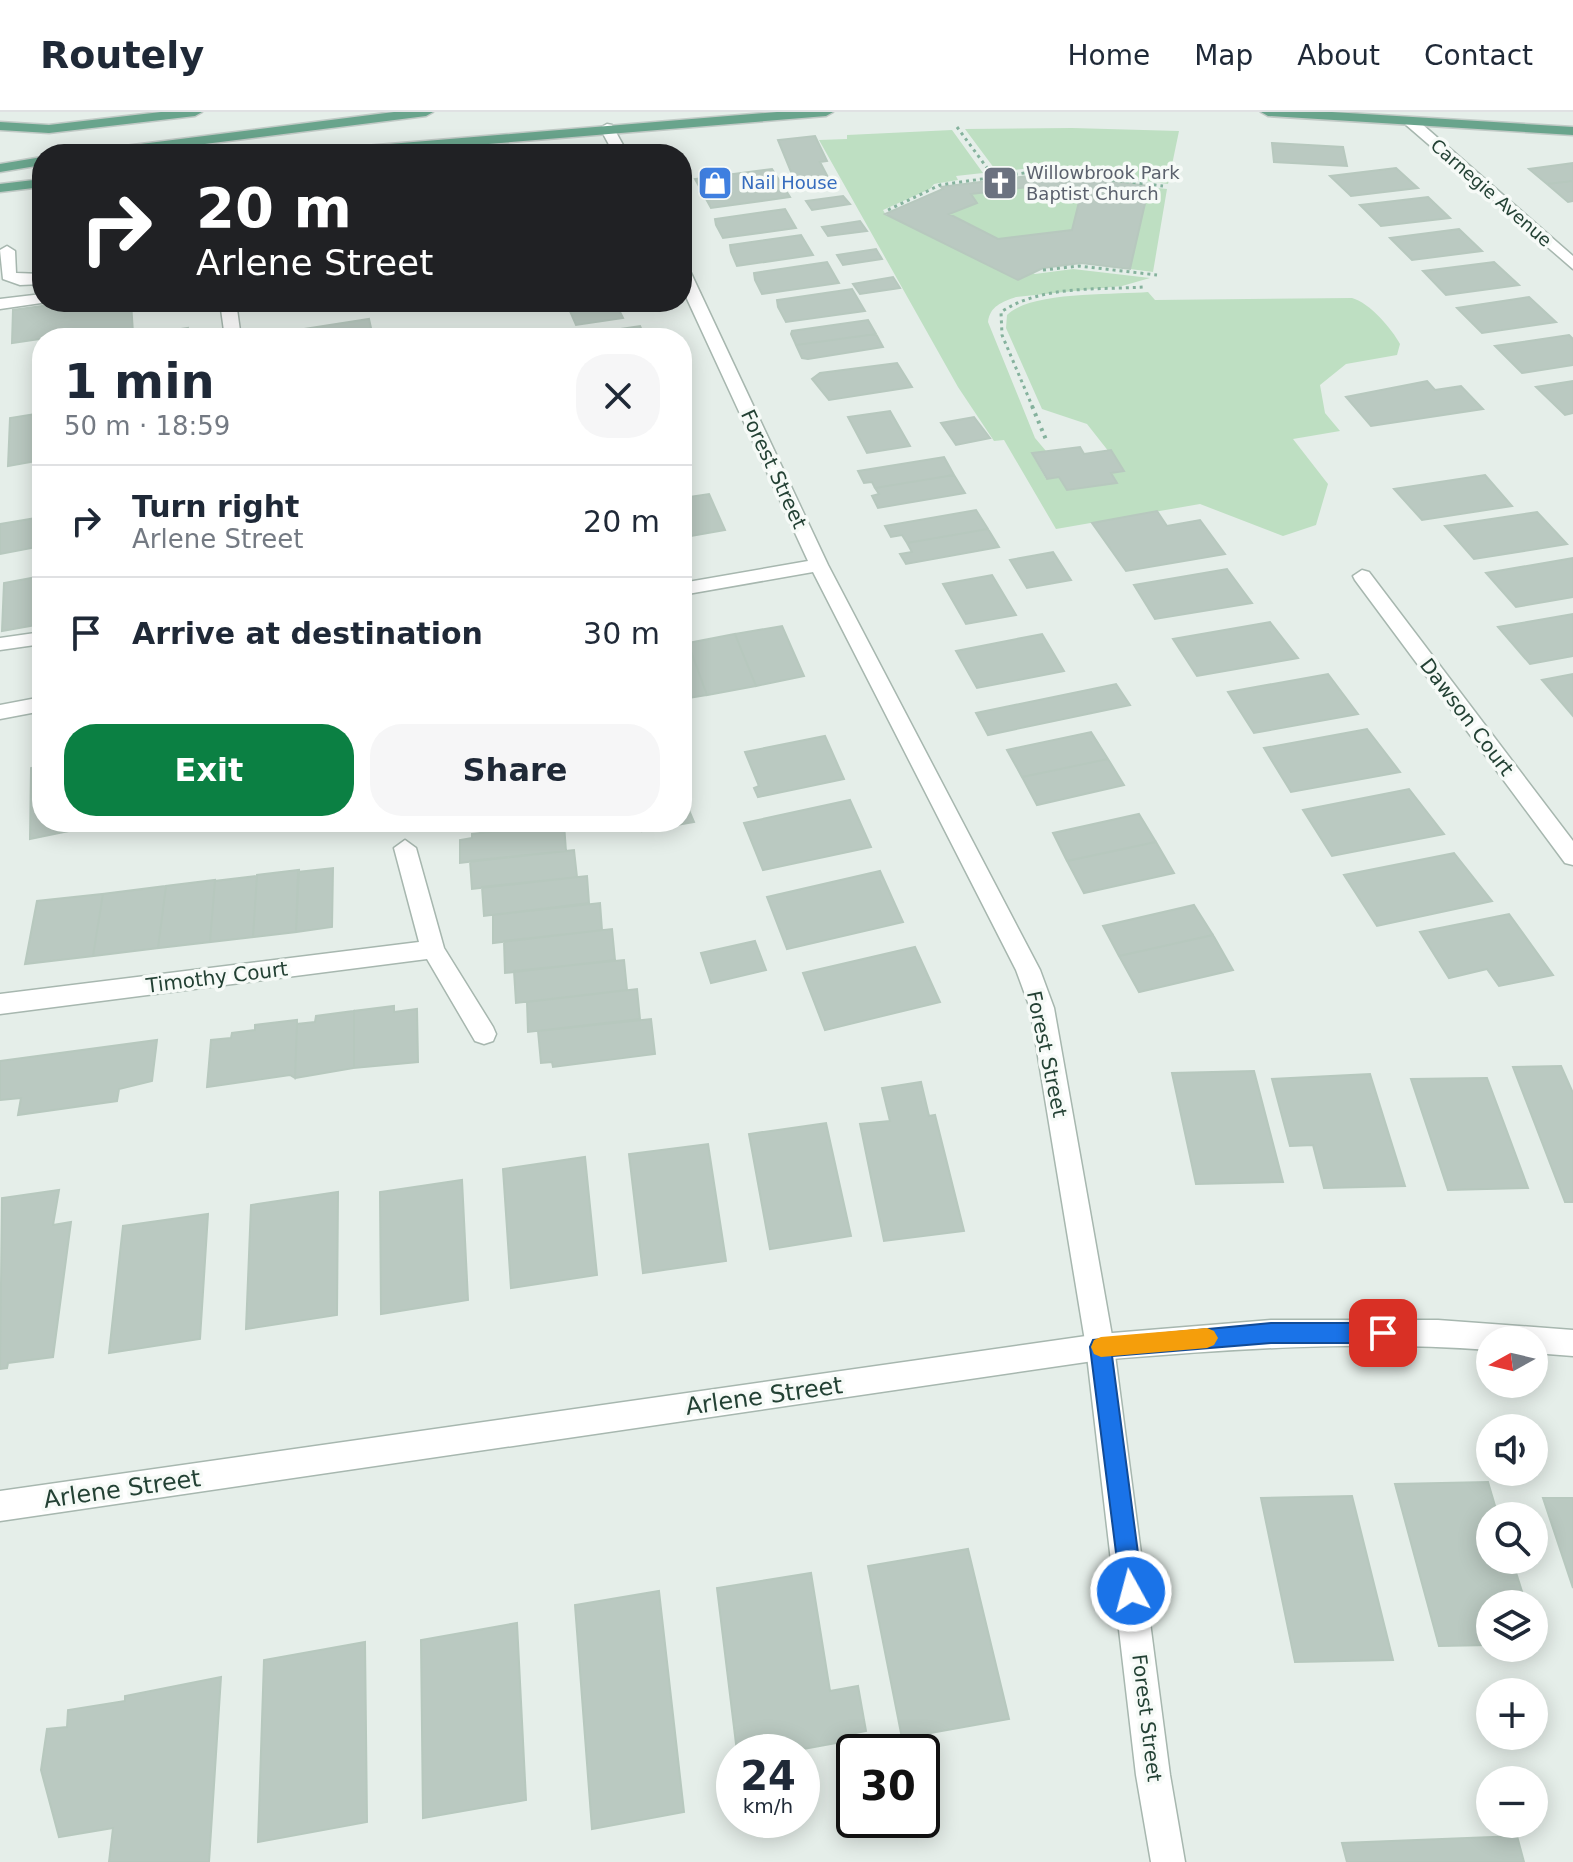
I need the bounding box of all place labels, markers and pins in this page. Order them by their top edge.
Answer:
place label: Willowbrook Park Baptist Church [1026,162,1180,204]
shop icon: Nail House [696,164,734,202]
church icon: Willowbrook Park Baptist Church [981,164,1019,202]
place label: Nail House [741,172,838,193]
pin [1349,1299,1417,1367]

